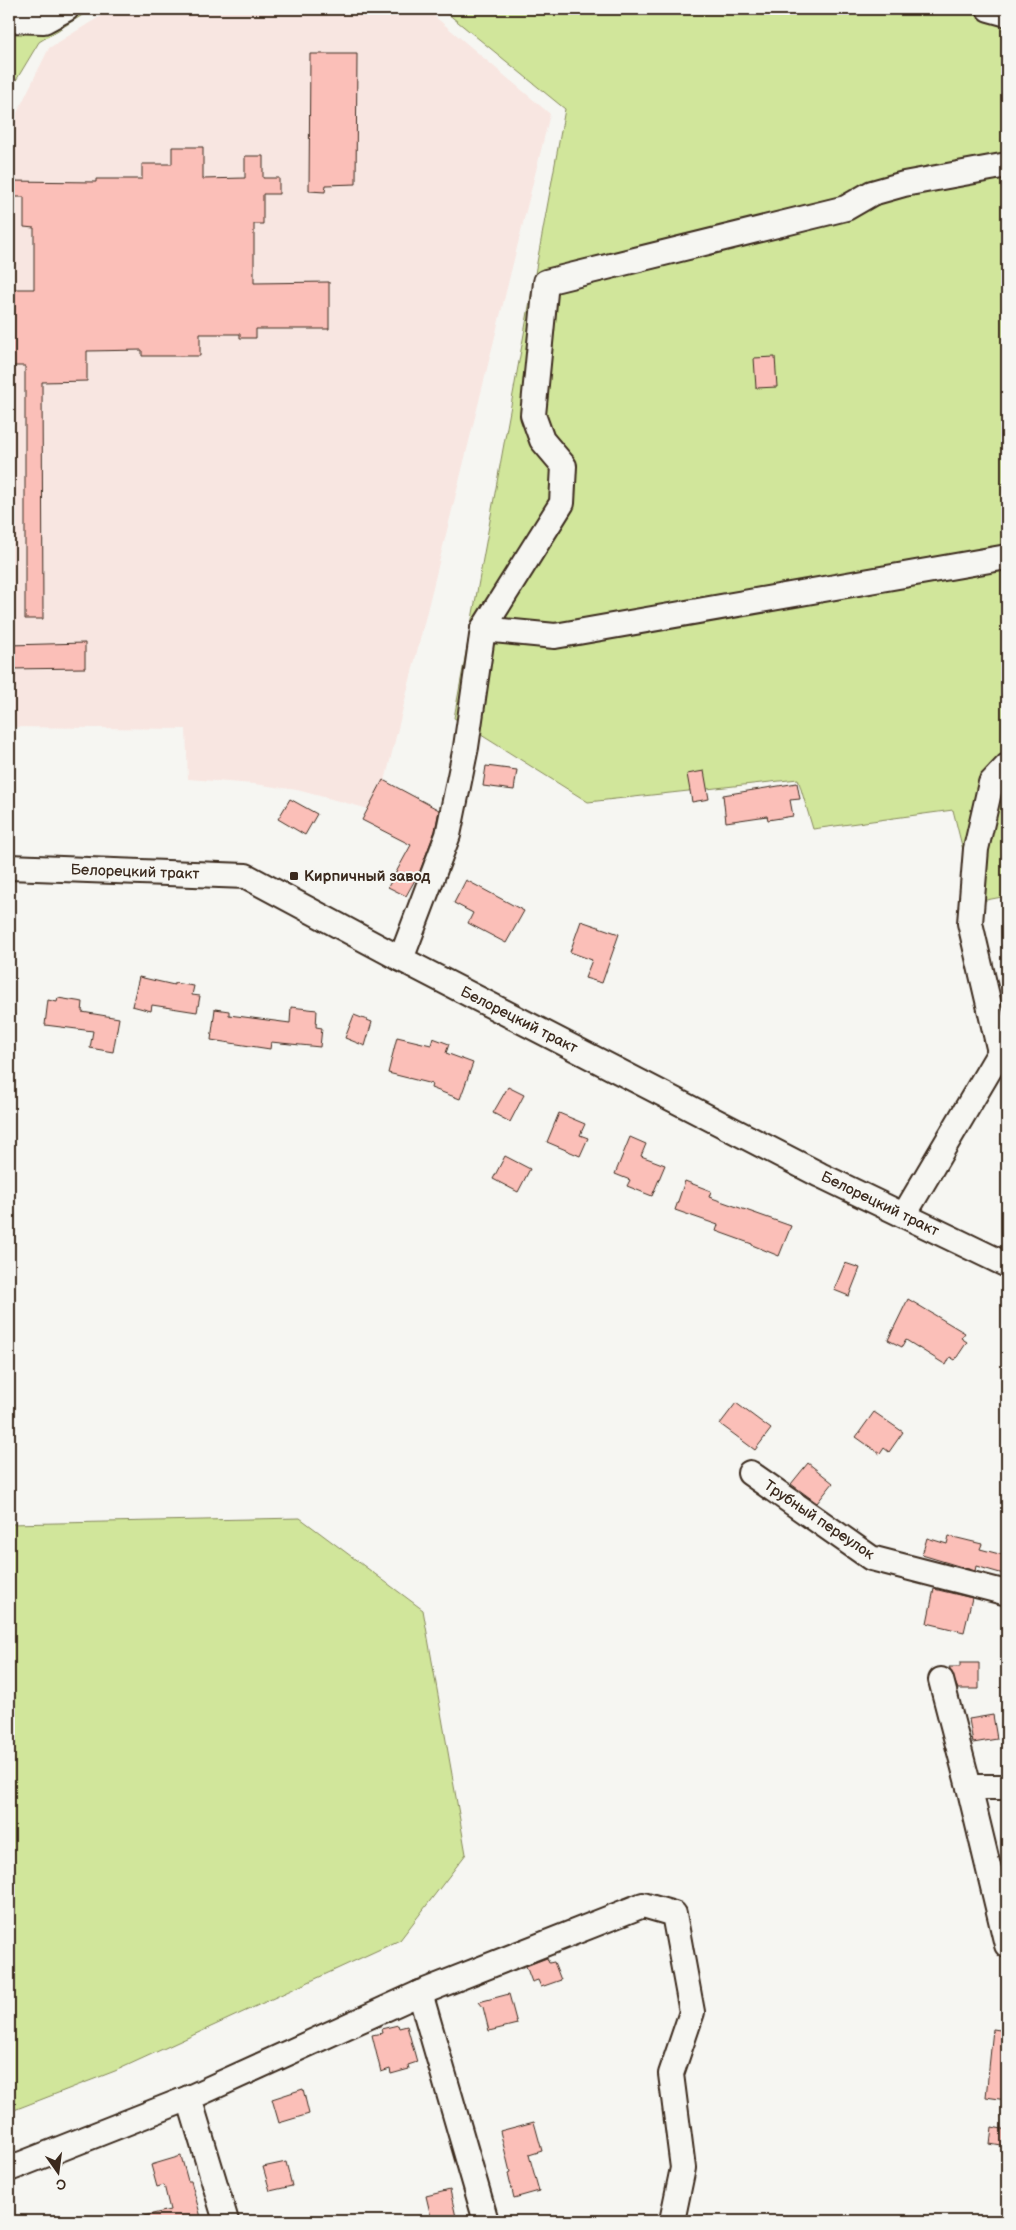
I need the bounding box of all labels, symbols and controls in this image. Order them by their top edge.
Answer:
street label: Белорецкий тракт [70,860,200,884]
place label: Кирпичный завод [304,867,430,886]
marker: Кирпичный завод [288,870,300,882]
street label: Белорецкий тракт [457,982,581,1058]
street label: Белорецкий тракт [818,1167,942,1241]
street label: Трубный переулок [760,1476,878,1564]
north arrow [32,2148,82,2198]
text: С [54,2175,68,2194]

